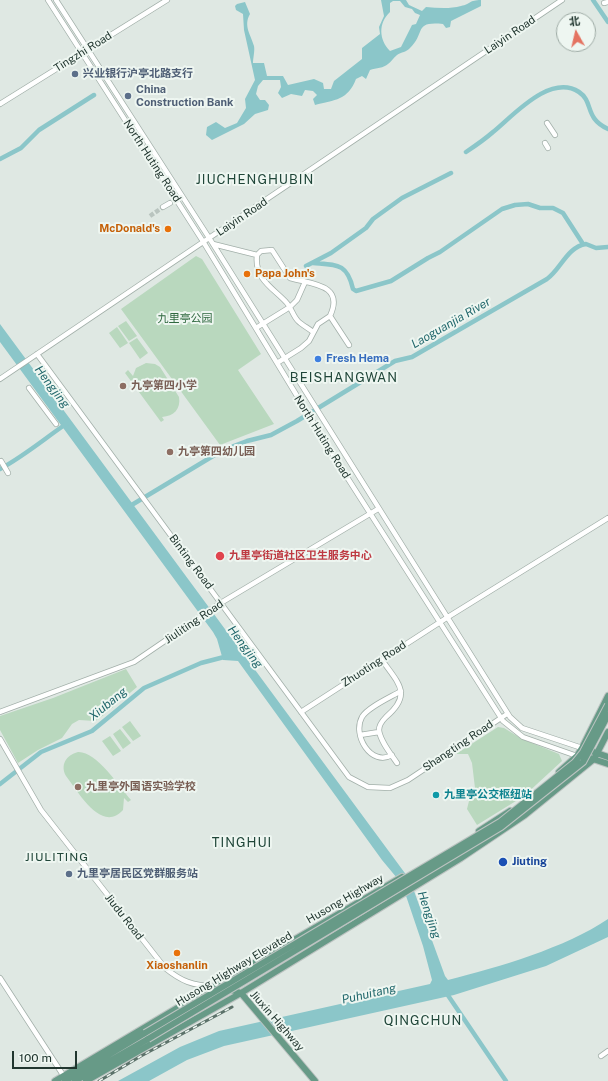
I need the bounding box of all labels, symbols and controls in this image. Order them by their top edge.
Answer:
north arrow [556,12,596,52]
street label: Laiyin Road [482,13,538,57]
text: 北 [568,14,581,28]
street label: Tingzhi Road [52,29,114,75]
place label: 兴业银行沪亭北路支行 [83,67,193,81]
marker: 兴业银行沪亭北路支行 [70,69,80,79]
place label: China Construction Bank [136,83,233,109]
marker: China Construction Bank [123,91,133,101]
street label: North Huting Road [120,117,184,205]
district label: JIUCHENGHUBIN [196,172,314,188]
street label: Laiyin Road [214,195,270,239]
place label: McDonald's [99,222,160,236]
marker: McDonald's [163,224,173,234]
place label: Papa John's [255,267,315,281]
marker: Papa John's [242,269,252,279]
water label: Laoguanjia River [409,295,493,351]
park label: 九里亭公园 [158,312,212,326]
place label: Fresh Hema [326,352,389,366]
marker: Fresh Hema [313,354,323,364]
water label: Hengjing [31,363,73,411]
district label: BEISHANGWAN [290,370,398,386]
place label: 九亭第四小学 [131,379,197,393]
marker: 九亭第四小学 [118,381,128,391]
street label: North Huting Road [291,393,353,481]
place label: 九亭第四幼儿园 [178,445,255,459]
marker: 九亭第四幼儿园 [165,447,175,457]
street label: Binting Road [166,532,216,592]
place label: 九里亭街道社区卫生服务中心 [229,549,372,563]
marker: 九里亭街道社区卫生服务中心 [214,550,226,562]
street label: Jiuliting Road [162,597,226,647]
water label: Hengjing [224,623,266,671]
street label: Zhuoting Road [339,638,409,690]
water label: Xiubang [86,684,130,724]
street label: Shangting Road [420,718,496,774]
place label: 九里亭外国语实验学校 [86,780,196,794]
marker: 九里亭外国语实验学校 [73,782,83,792]
place label: 九里亭公交枢纽站 [444,788,532,802]
marker: 九里亭公交枢纽站 [431,790,441,800]
district label: TINGHUI [212,835,272,851]
district label: JIULITING [25,850,89,864]
place label: Jiuting [512,855,547,869]
marker: Jiuting [497,856,509,868]
place label: 九里亭居民区党群服务站 [77,867,198,881]
marker: 九里亭居民区党群服务站 [64,869,74,879]
street label: Husong Highway [304,872,386,926]
water label: Hengjing [414,889,444,941]
street label: Jiudu Road [102,891,146,943]
street label: Husong Highway Elevated [173,929,295,1009]
marker: Xiaoshanlin [172,948,182,958]
place label: Xiaoshanlin [146,959,208,973]
water label: Puhuitang [340,981,398,1007]
street label: Jiuxin Highway [247,988,307,1054]
district label: QINGCHUN [384,1013,462,1029]
scale bar [14,1043,79,1069]
text: 100 m [19,1051,52,1065]

